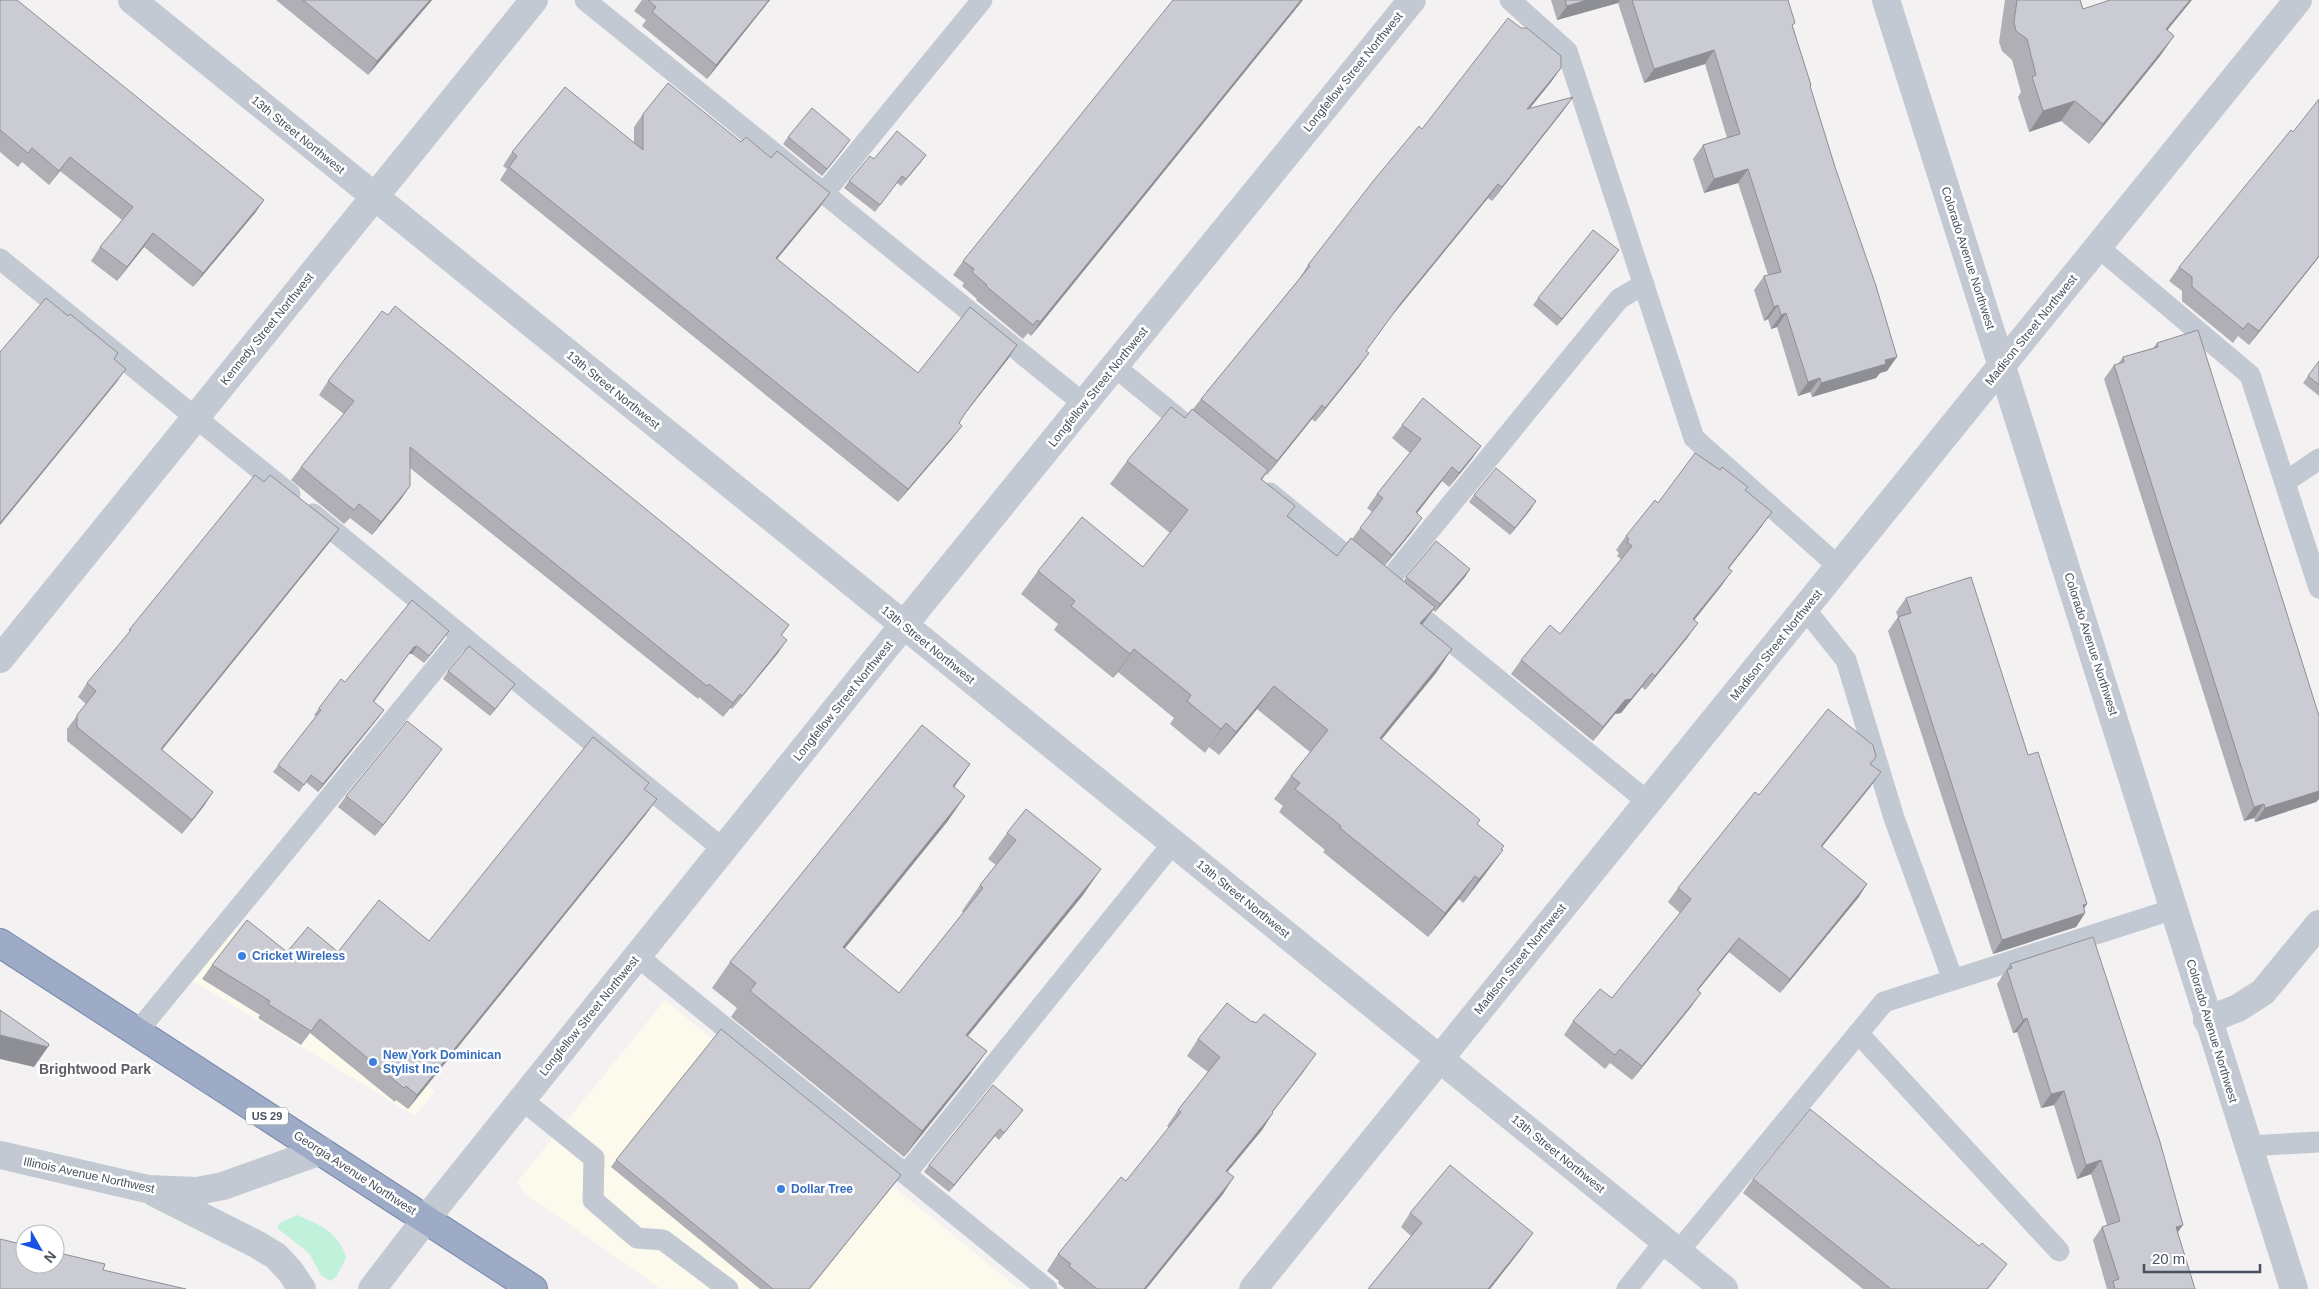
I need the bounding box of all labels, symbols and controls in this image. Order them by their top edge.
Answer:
street label: Longfellow Street Northwest [1300,9,1406,135]
street label: 13th Street Northwest [248,93,348,177]
street label: Colorado Avenue Northwest [1938,185,1998,332]
street label: Kennedy Street Northwest [217,270,317,388]
street label: Madison Street Northwest [1982,271,2080,388]
street label: Longfellow Street Northwest [1045,324,1151,450]
street label: 13th Street Northwest [563,348,663,432]
street label: Colorado Avenue Northwest [2061,571,2121,718]
street label: Madison Street Northwest [1727,586,1825,703]
street label: 13th Street Northwest [878,603,978,687]
street label: Longfellow Street Northwest [790,638,896,764]
street label: 13th Street Northwest [1193,857,1293,941]
street label: Madison Street Northwest [1471,900,1569,1017]
place label: Cricket Wireless [252,949,346,963]
marker: Cricket Wireless [236,950,248,962]
street label: Longfellow Street Northwest [536,953,642,1079]
street label: Colorado Avenue Northwest [2183,958,2241,1105]
place label: New York Dominican Stylist Inc [383,1048,501,1076]
marker: New York Dominican Stylist Inc [367,1056,379,1068]
district label: Brightwood Park [39,1061,151,1077]
road number: US 29 [246,1108,288,1124]
street label: 13th Street Northwest [1508,1112,1608,1196]
street label: Georgia Avenue Northwest [291,1128,419,1218]
street label: Illinois Avenue Northwest [22,1154,157,1196]
place label: Dollar Tree [791,1182,853,1196]
marker: Dollar Tree [775,1183,787,1195]
north arrow [15,1224,65,1274]
scale bar [2144,1242,2260,1274]
text: N [41,1248,60,1266]
text: 20 m [2152,1250,2185,1267]

